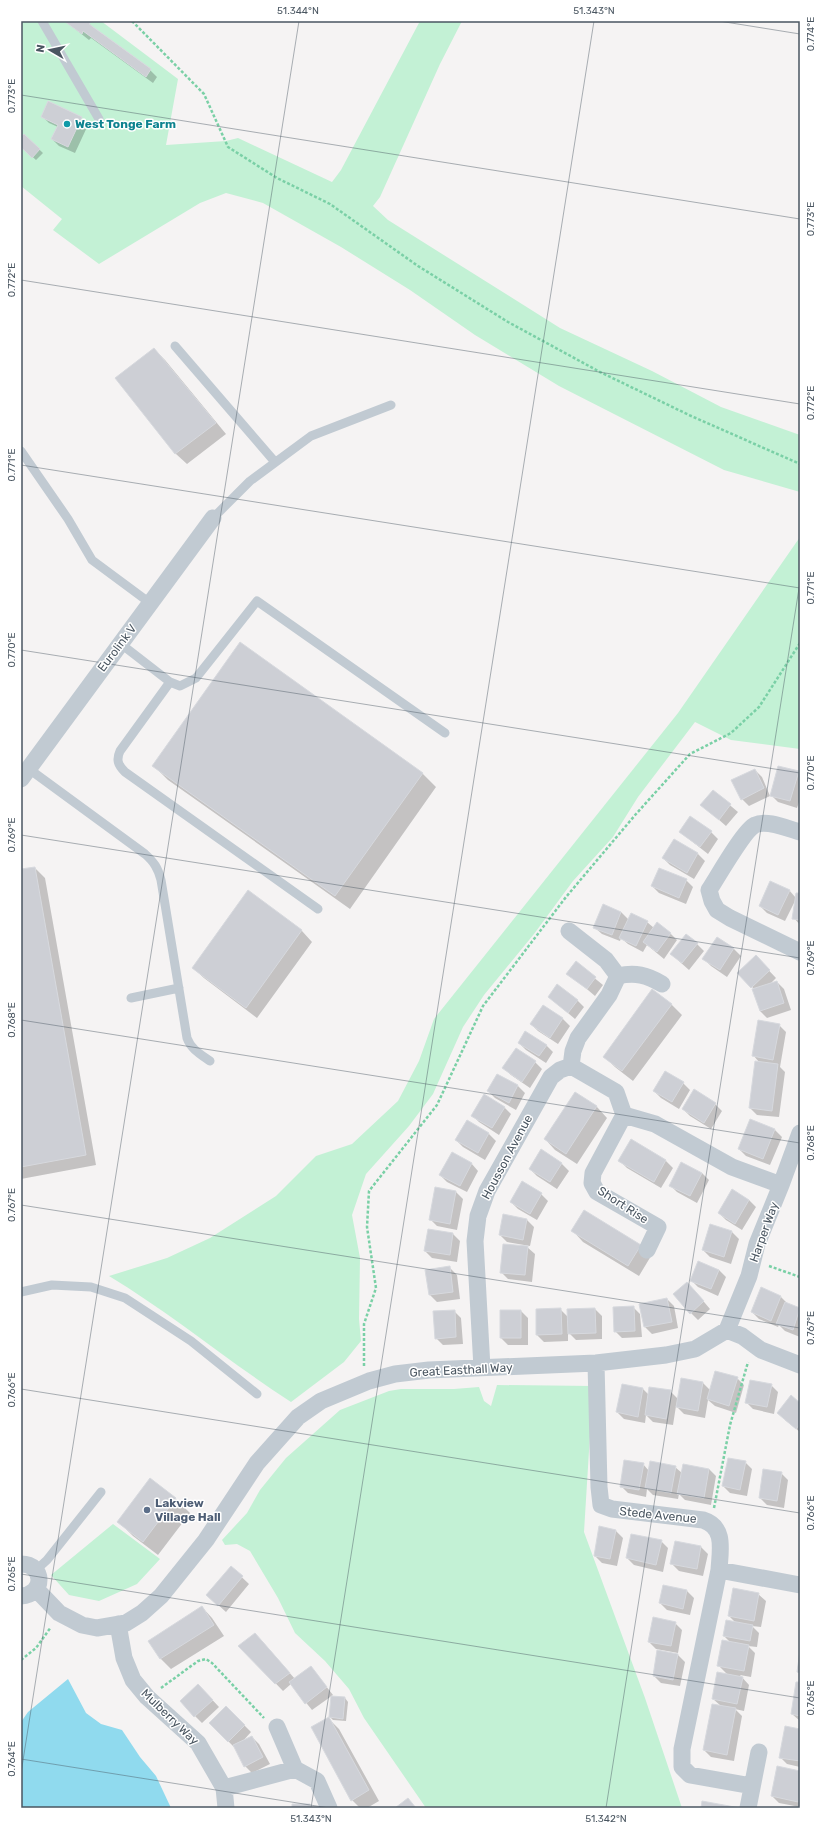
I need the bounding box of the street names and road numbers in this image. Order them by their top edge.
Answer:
street label: Eurolink V [95,622,139,674]
street label: Housson Avenue [479,1112,535,1202]
street label: Short Rise [595,1183,651,1227]
street label: Harper Way [747,1200,781,1264]
street label: Great Easthall Way [409,1360,513,1380]
street label: Stede Avenue [619,1504,697,1526]
street label: Mulberry Way [138,1686,202,1748]

